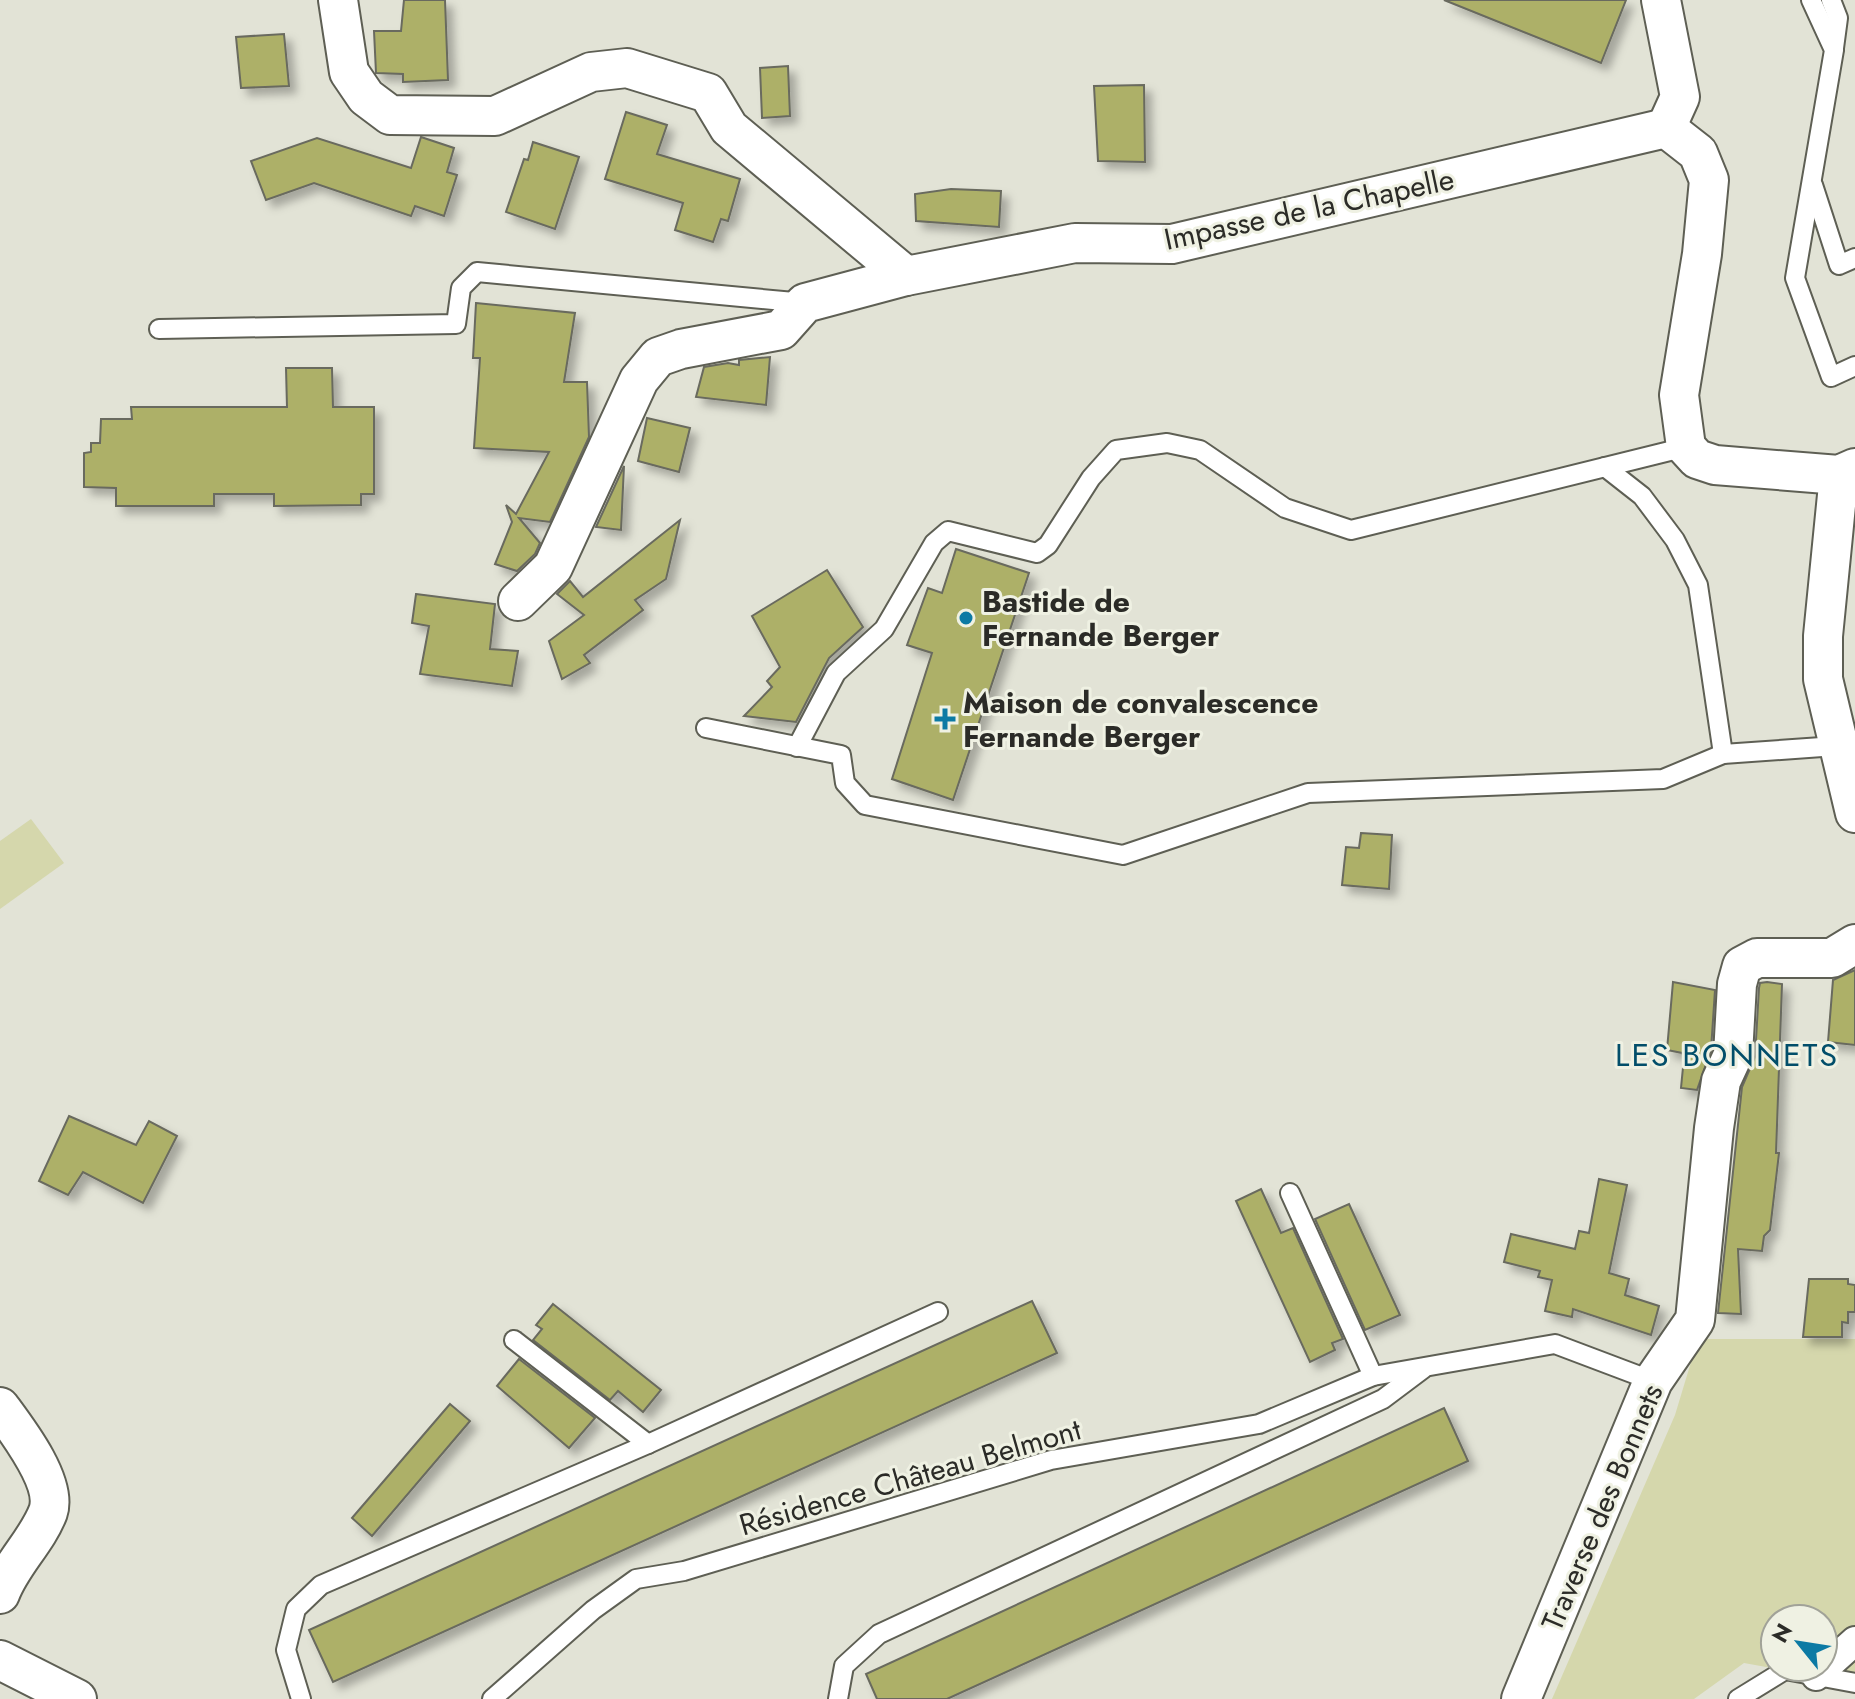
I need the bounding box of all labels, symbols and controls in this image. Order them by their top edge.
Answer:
street label: Impasse de la Chapelle [1160,157,1458,261]
place label: Bastide de Fernande Berger [982,580,1220,657]
marker: Bastide de Fernande Berger [957,609,975,627]
place label: Maison de convalescence Fernande Berger [963,681,1318,758]
marker: Maison de convalescence Fernande Berger [934,708,956,730]
district label: LES BONNETS [1615,1032,1839,1078]
street label: Traverse des Bonnets [1531,1377,1673,1637]
street label: Résidence Château Belmont [734,1407,1087,1546]
north arrow [1759,1603,1839,1683]
text: N [1763,1617,1800,1649]

